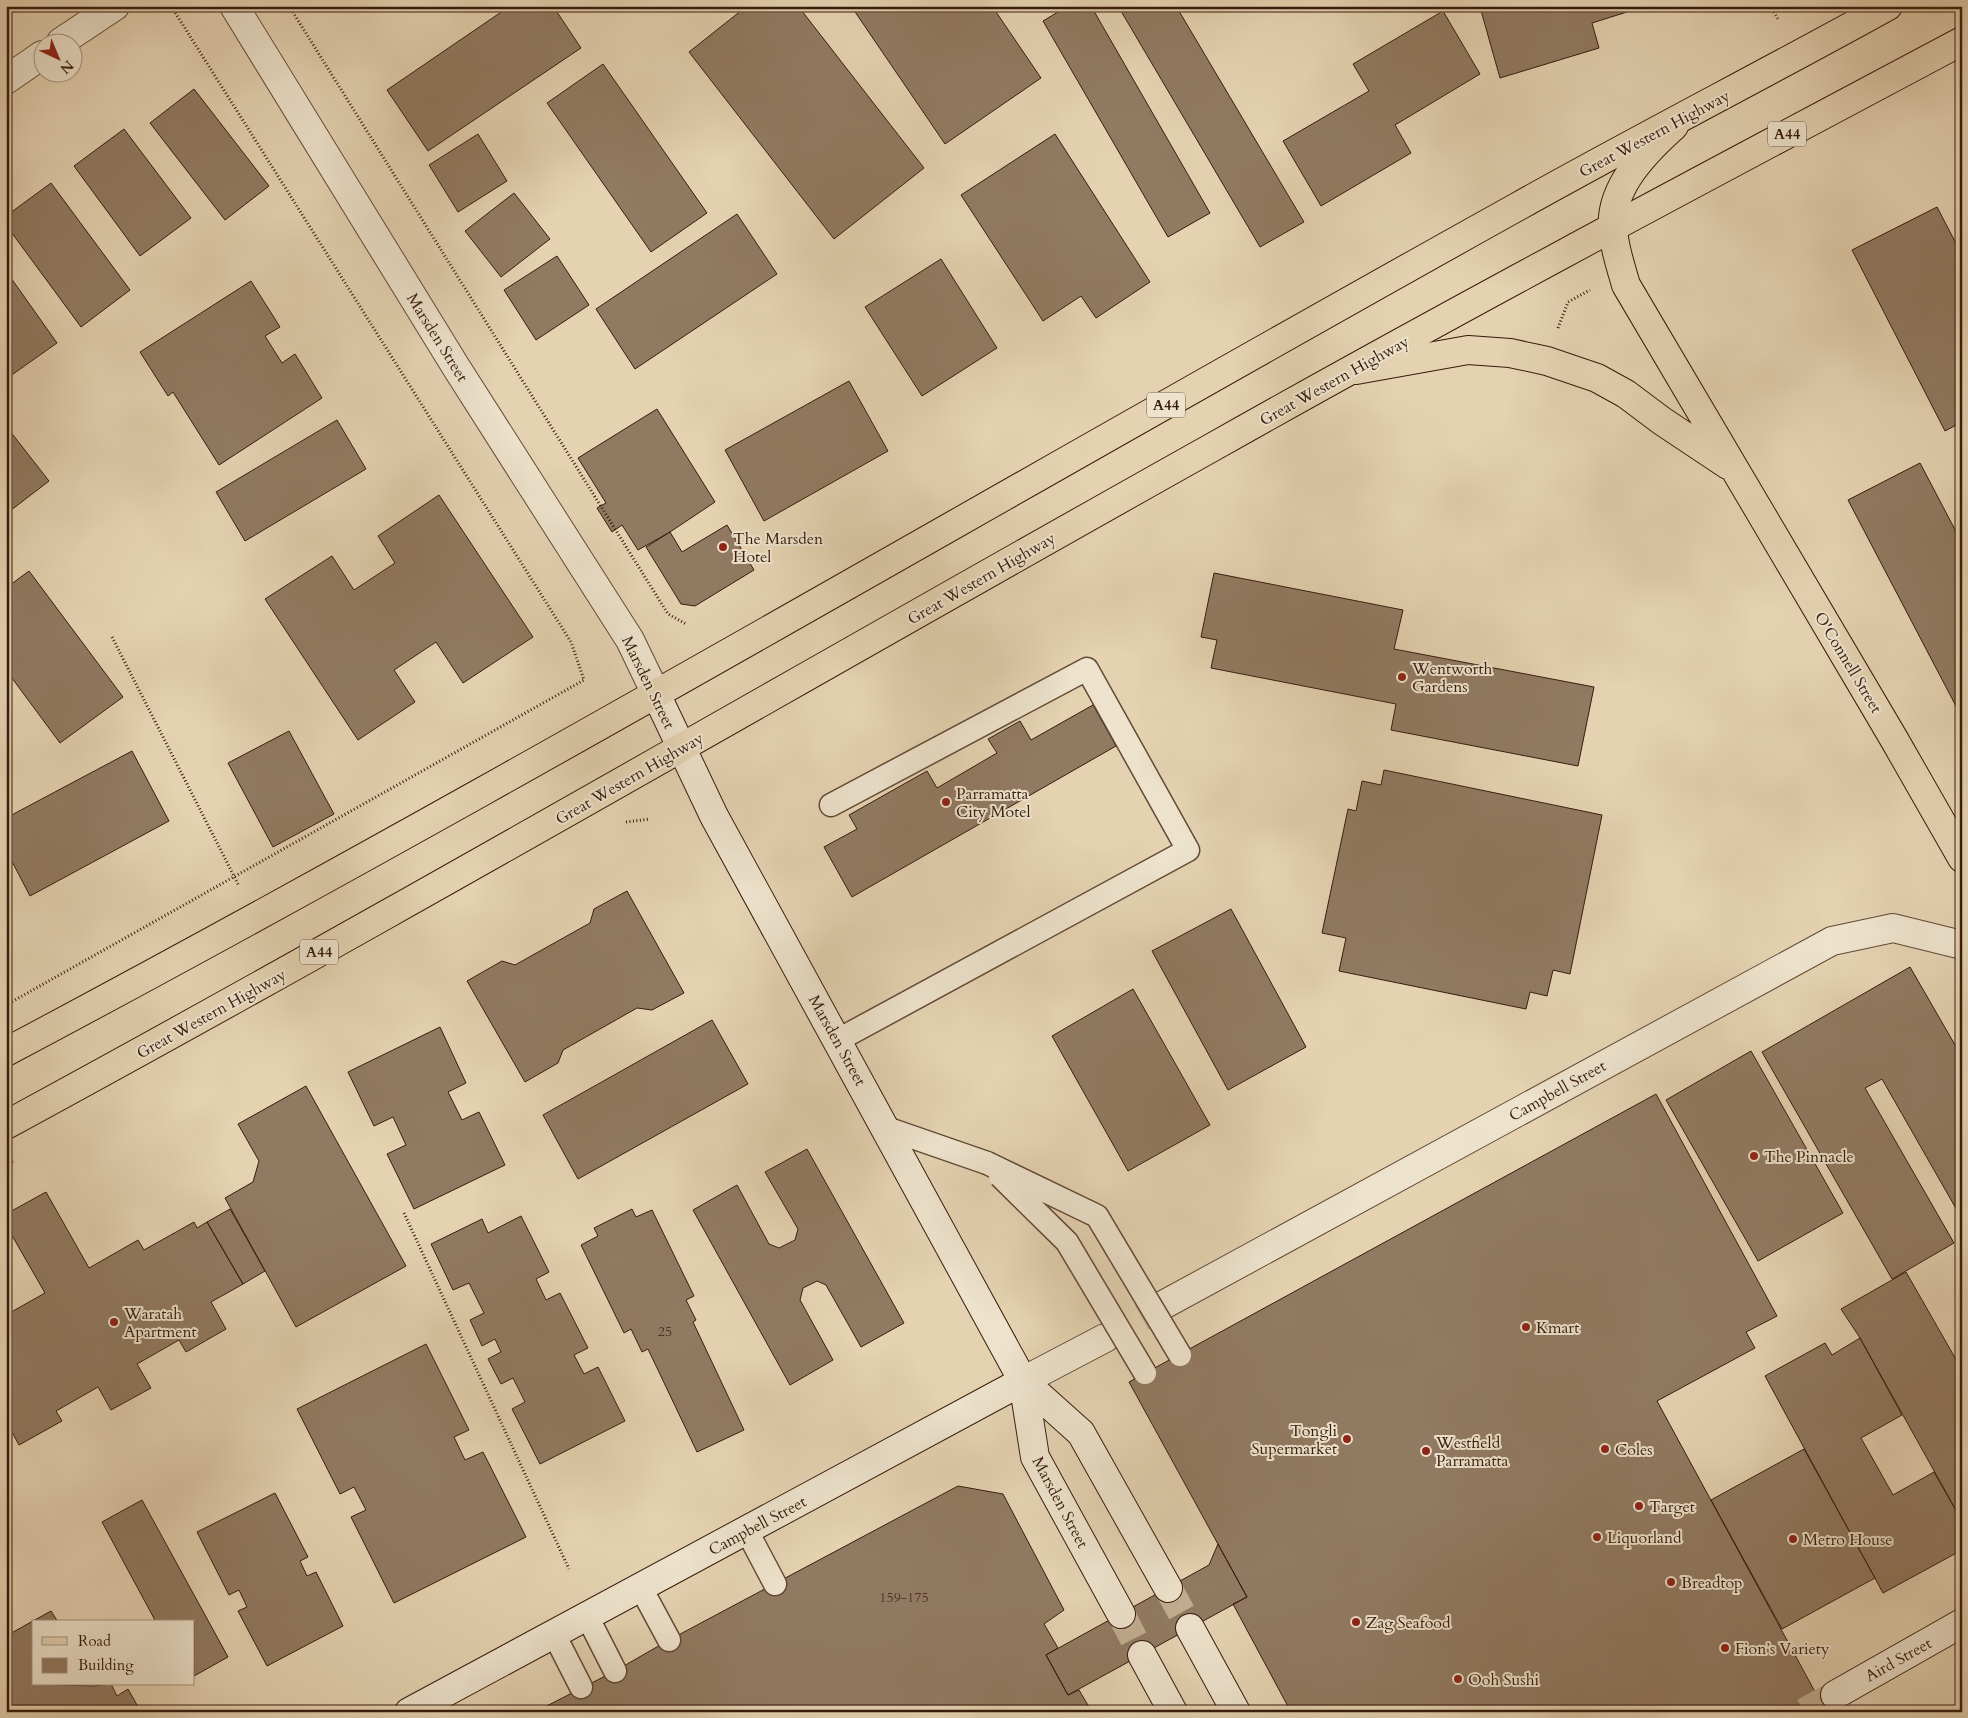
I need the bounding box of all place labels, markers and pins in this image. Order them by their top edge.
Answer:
place label: The Marsden Hotel [733,528,823,568]
marker: The Marsden Hotel [717,541,729,553]
place label: Wentworth Gardens [1411,658,1492,698]
marker: Wentworth Gardens [1396,671,1408,683]
place label: Parramatta City Motel [956,783,1031,823]
marker: Parramatta City Motel [940,796,952,808]
place label: The Pinnacle [1764,1146,1854,1168]
marker: The Pinnacle [1748,1150,1760,1162]
place label: Waratah Apartment [123,1303,197,1343]
marker: Waratah Apartment [108,1316,120,1328]
place label: Kmart [1536,1317,1579,1339]
marker: Kmart [1520,1321,1532,1333]
place label: Tongli Supermarket [1251,1420,1338,1460]
place label: Westfield Parramatta [1435,1432,1509,1472]
marker: Tongli Supermarket [1341,1433,1353,1445]
place label: Coles [1615,1439,1653,1461]
marker: Coles [1599,1443,1611,1455]
marker: Westfield Parramatta [1420,1445,1432,1457]
place label: Target [1649,1496,1695,1518]
marker: Target [1633,1500,1645,1512]
place label: Liquorland [1607,1527,1682,1549]
place label: Metro House [1803,1529,1893,1551]
marker: Liquorland [1591,1531,1603,1543]
marker: Metro House [1787,1533,1799,1545]
place label: Breadtop [1681,1572,1743,1594]
marker: Breadtop [1665,1576,1677,1588]
place label: Zag Seafood [1366,1612,1451,1634]
marker: Zag Seafood [1350,1616,1362,1628]
place label: Fion’s Variety [1735,1638,1830,1660]
marker: Fion’s Variety [1719,1642,1731,1654]
place label: Ooh Sushi [1468,1669,1539,1691]
marker: Ooh Sushi [1452,1673,1464,1685]

